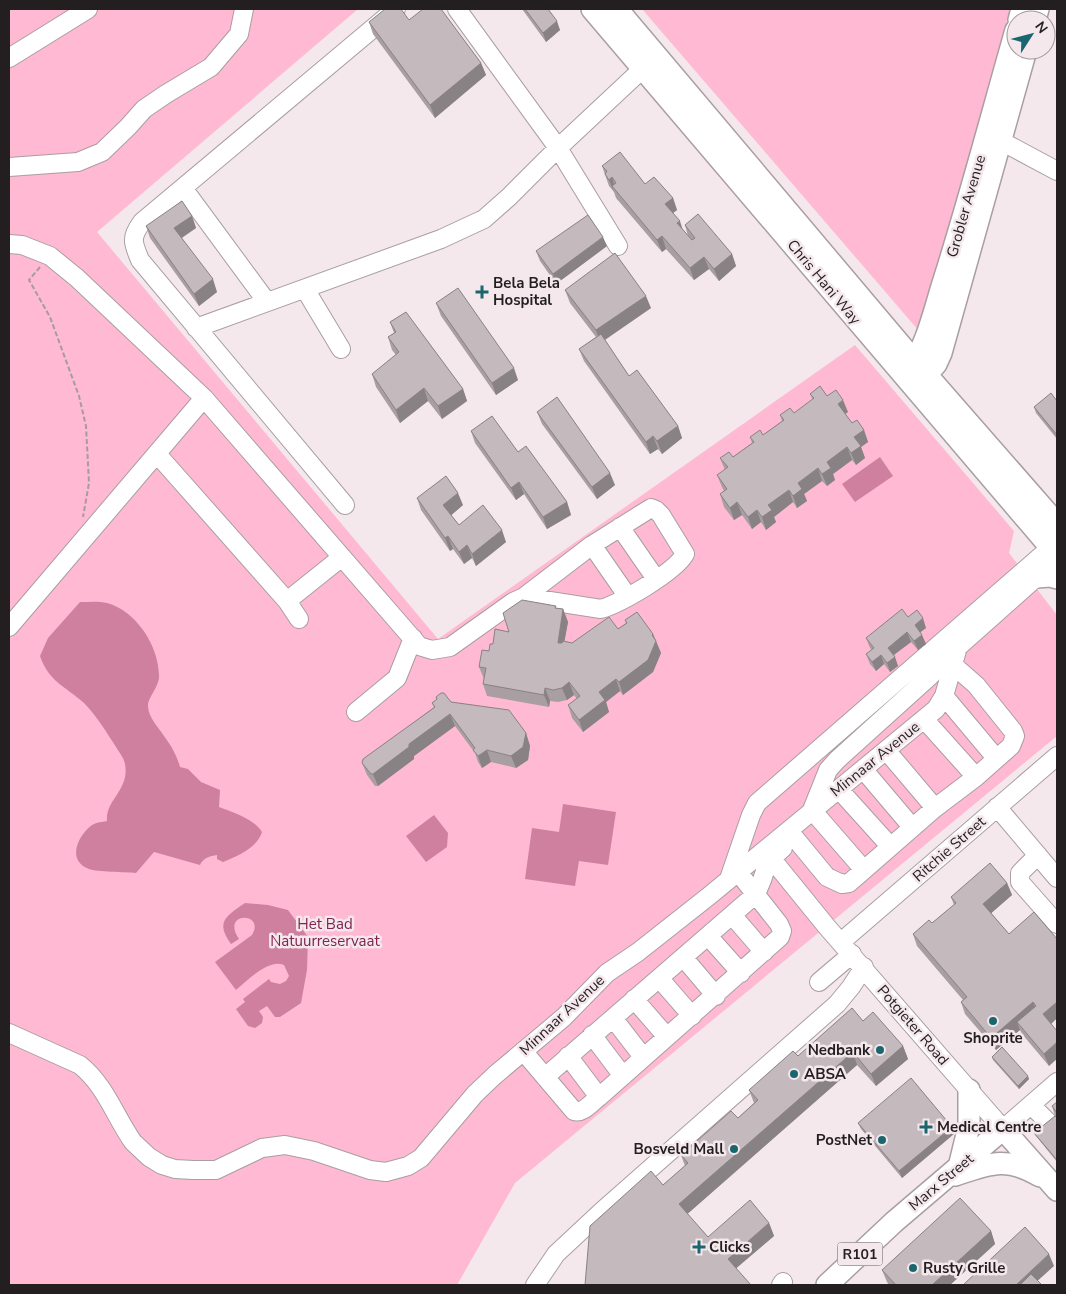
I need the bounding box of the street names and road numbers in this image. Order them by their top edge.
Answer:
street label: Grobler Avenue [942,152,990,260]
street label: Chris Hani Way [783,235,866,329]
street label: Minnaar Avenue [826,717,924,801]
street label: Ritchie Street [908,811,990,886]
street label: Minnaar Avenue [515,970,609,1060]
street label: Potgieter Road [873,981,953,1069]
street label: Marx Street [904,1149,978,1215]
road number: R101 [838,1242,882,1266]

